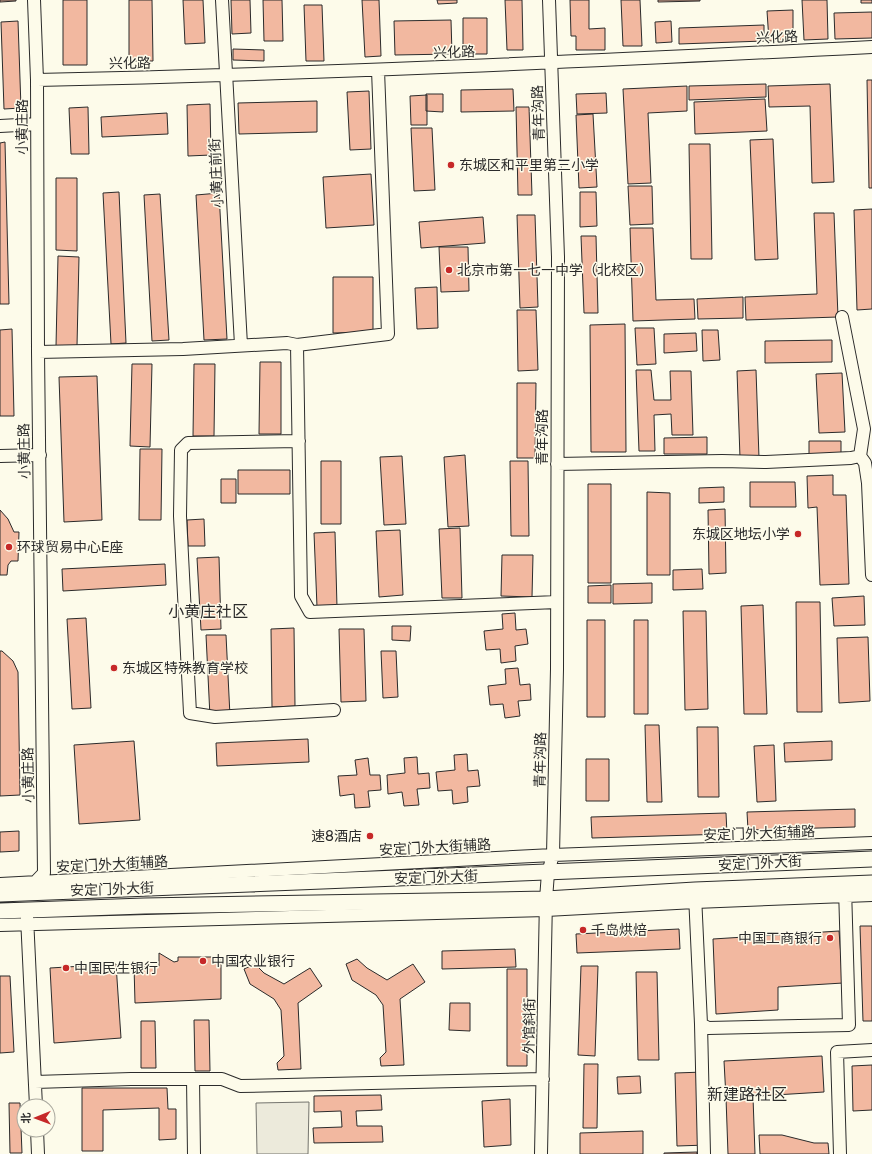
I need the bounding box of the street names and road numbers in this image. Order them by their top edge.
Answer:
street label: 兴化路 [756,28,798,47]
street label: 兴化路 [433,43,475,62]
street label: 兴化路 [109,55,151,72]
street label: 青年沟路 [529,85,548,141]
street label: 小黄庄路 [14,99,31,155]
street label: 小黄庄前街 [206,138,227,208]
street label: 青年沟路 [534,409,551,465]
street label: 小黄庄路 [16,423,33,479]
street label: 青年沟路 [532,732,549,788]
street label: 小黄庄路 [20,747,37,803]
street label: 安定门外大街辅路 [703,823,815,844]
street label: 安定门外大街辅路 [379,836,491,859]
street label: 安定门外大街辅路 [56,853,168,876]
street label: 安定门外大街 [718,853,802,874]
street label: 安定门外大街 [394,868,478,887]
street label: 安定门外大街 [70,880,154,899]
street label: 外馆斜街 [521,998,538,1054]

